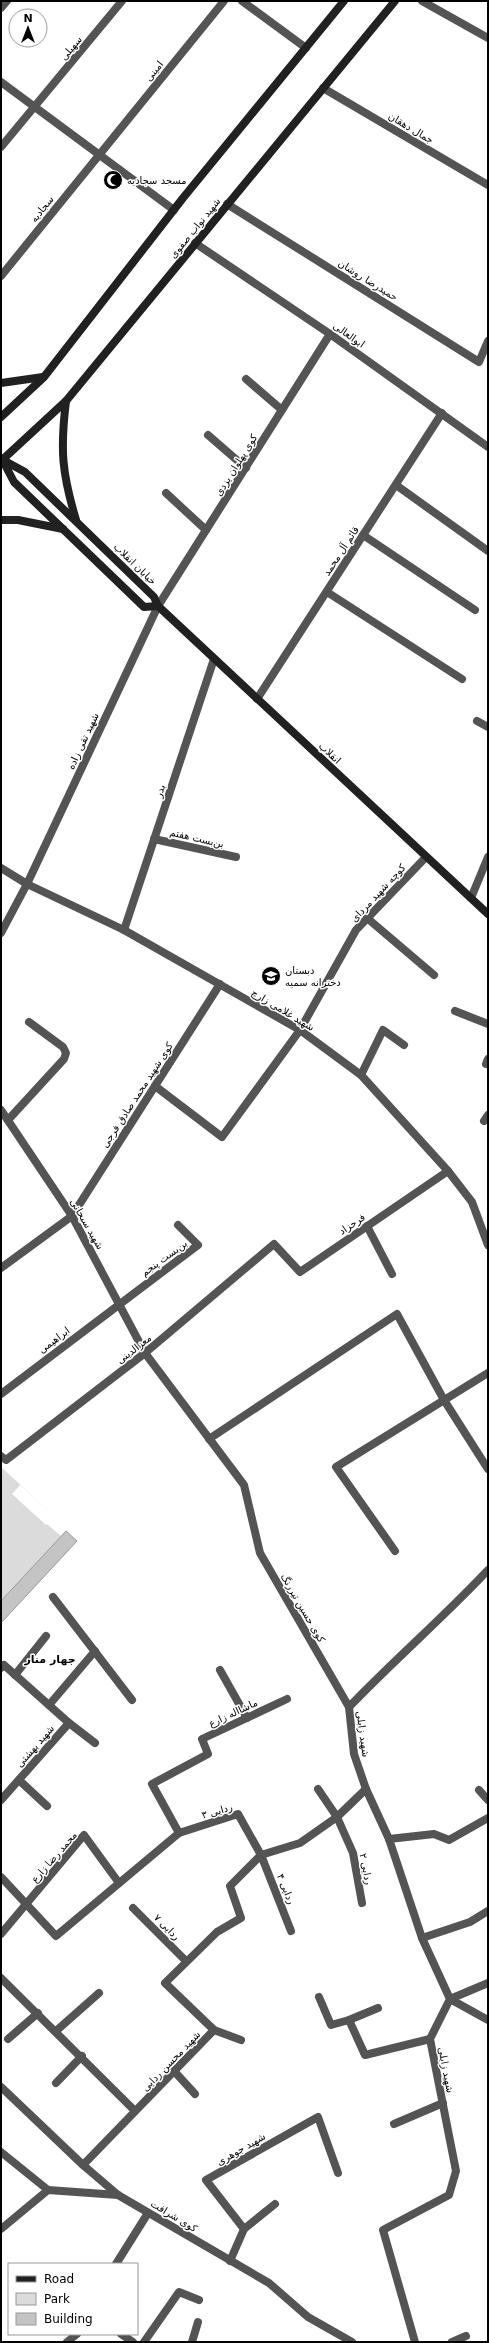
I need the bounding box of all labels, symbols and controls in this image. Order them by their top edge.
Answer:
north arrow [8,8,48,48]
text: N [23,12,33,25]
street label: سهیلی [58,34,85,63]
street label: امینی [143,59,165,83]
street label: جمال دهقان [386,110,436,146]
mosque icon: مسجد سجادیه [102,169,124,191]
place label: مسجد سجادیه [127,175,187,186]
street label: سجادیه [28,194,56,224]
street label: شهید نواب صفوی [167,196,223,261]
street label: حمیدرضا روشان [336,257,400,304]
street label: ابوالعالی [331,320,367,350]
street label: کوی پهلوان یزدی [213,432,260,498]
street label: قائم آل محمد [320,524,362,578]
street label: خیابان انقلاب [112,541,158,587]
street label: شهید تقی زاده [65,711,102,771]
street label: انقلاب [317,740,343,766]
street label: بدر [152,783,167,800]
street label: بن‌بست هفتم [169,826,225,851]
street label: کوچه شهید مردای [348,862,408,925]
school or university icon: دبستان دخترانه سمیه [260,965,282,987]
place label: دبستان دخترانه سمیه [285,965,341,988]
street label: شهید غلامی زارچ [249,987,316,1034]
street label: کوی شهید محمد صادق فرجی [99,1040,176,1150]
street label: شهید سبحانی [67,1197,106,1252]
street label: فرحزاد [337,1211,367,1237]
street label: بن‌بست پنجم [139,1238,190,1279]
street label: ابراهیمی [36,1325,72,1355]
street label: معزالدینی [114,1332,154,1366]
street label: کوی حسین تیررنگ [279,1572,327,1645]
district label: جهار منار [23,1653,76,1666]
street label: ماشااله زارع [207,1697,260,1730]
street label: شهید زابلی [353,1710,372,1758]
street label: شهید بهشتی [14,1723,57,1770]
street label: ردایی ۳ [200,1801,234,1821]
street label: محمد رضا زارع [29,1829,80,1885]
street label: ردایی ۲ [358,1852,374,1886]
street label: ردایی ۴ [275,1872,297,1906]
street label: ردایی ۷ [152,1912,182,1942]
street label: شهید محسن ردایی [140,2029,203,2094]
street label: شهید زابلی [435,2046,456,2094]
street label: شهید جوهری [215,2131,268,2168]
street label: کوی شرافت [149,2198,199,2234]
legend [8,2263,138,2335]
text: Road [44,2272,74,2286]
text: Park [44,2292,70,2306]
text: Building [44,2312,93,2326]

